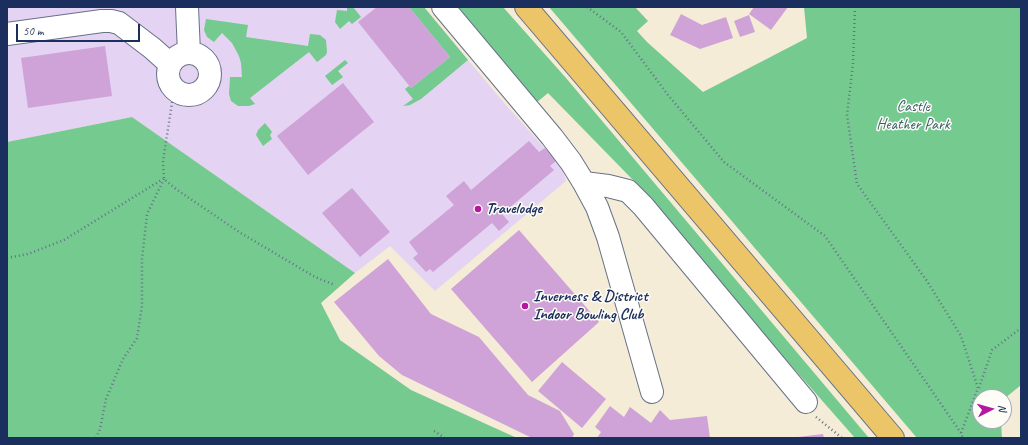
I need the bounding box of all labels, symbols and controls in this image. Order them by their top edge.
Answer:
scale bar [18,16,142,42]
text: 50 m [23,23,43,39]
park label: Castle Heather Park [876,97,950,135]
place label: Travelodge [486,199,542,219]
marker: Travelodge [473,204,483,214]
place label: Inverness & District Indoor Bowling Club [533,287,647,325]
marker: Inverness & District Indoor Bowling Club [520,301,530,311]
north arrow [972,389,1012,429]
text: N [996,404,1010,412]

